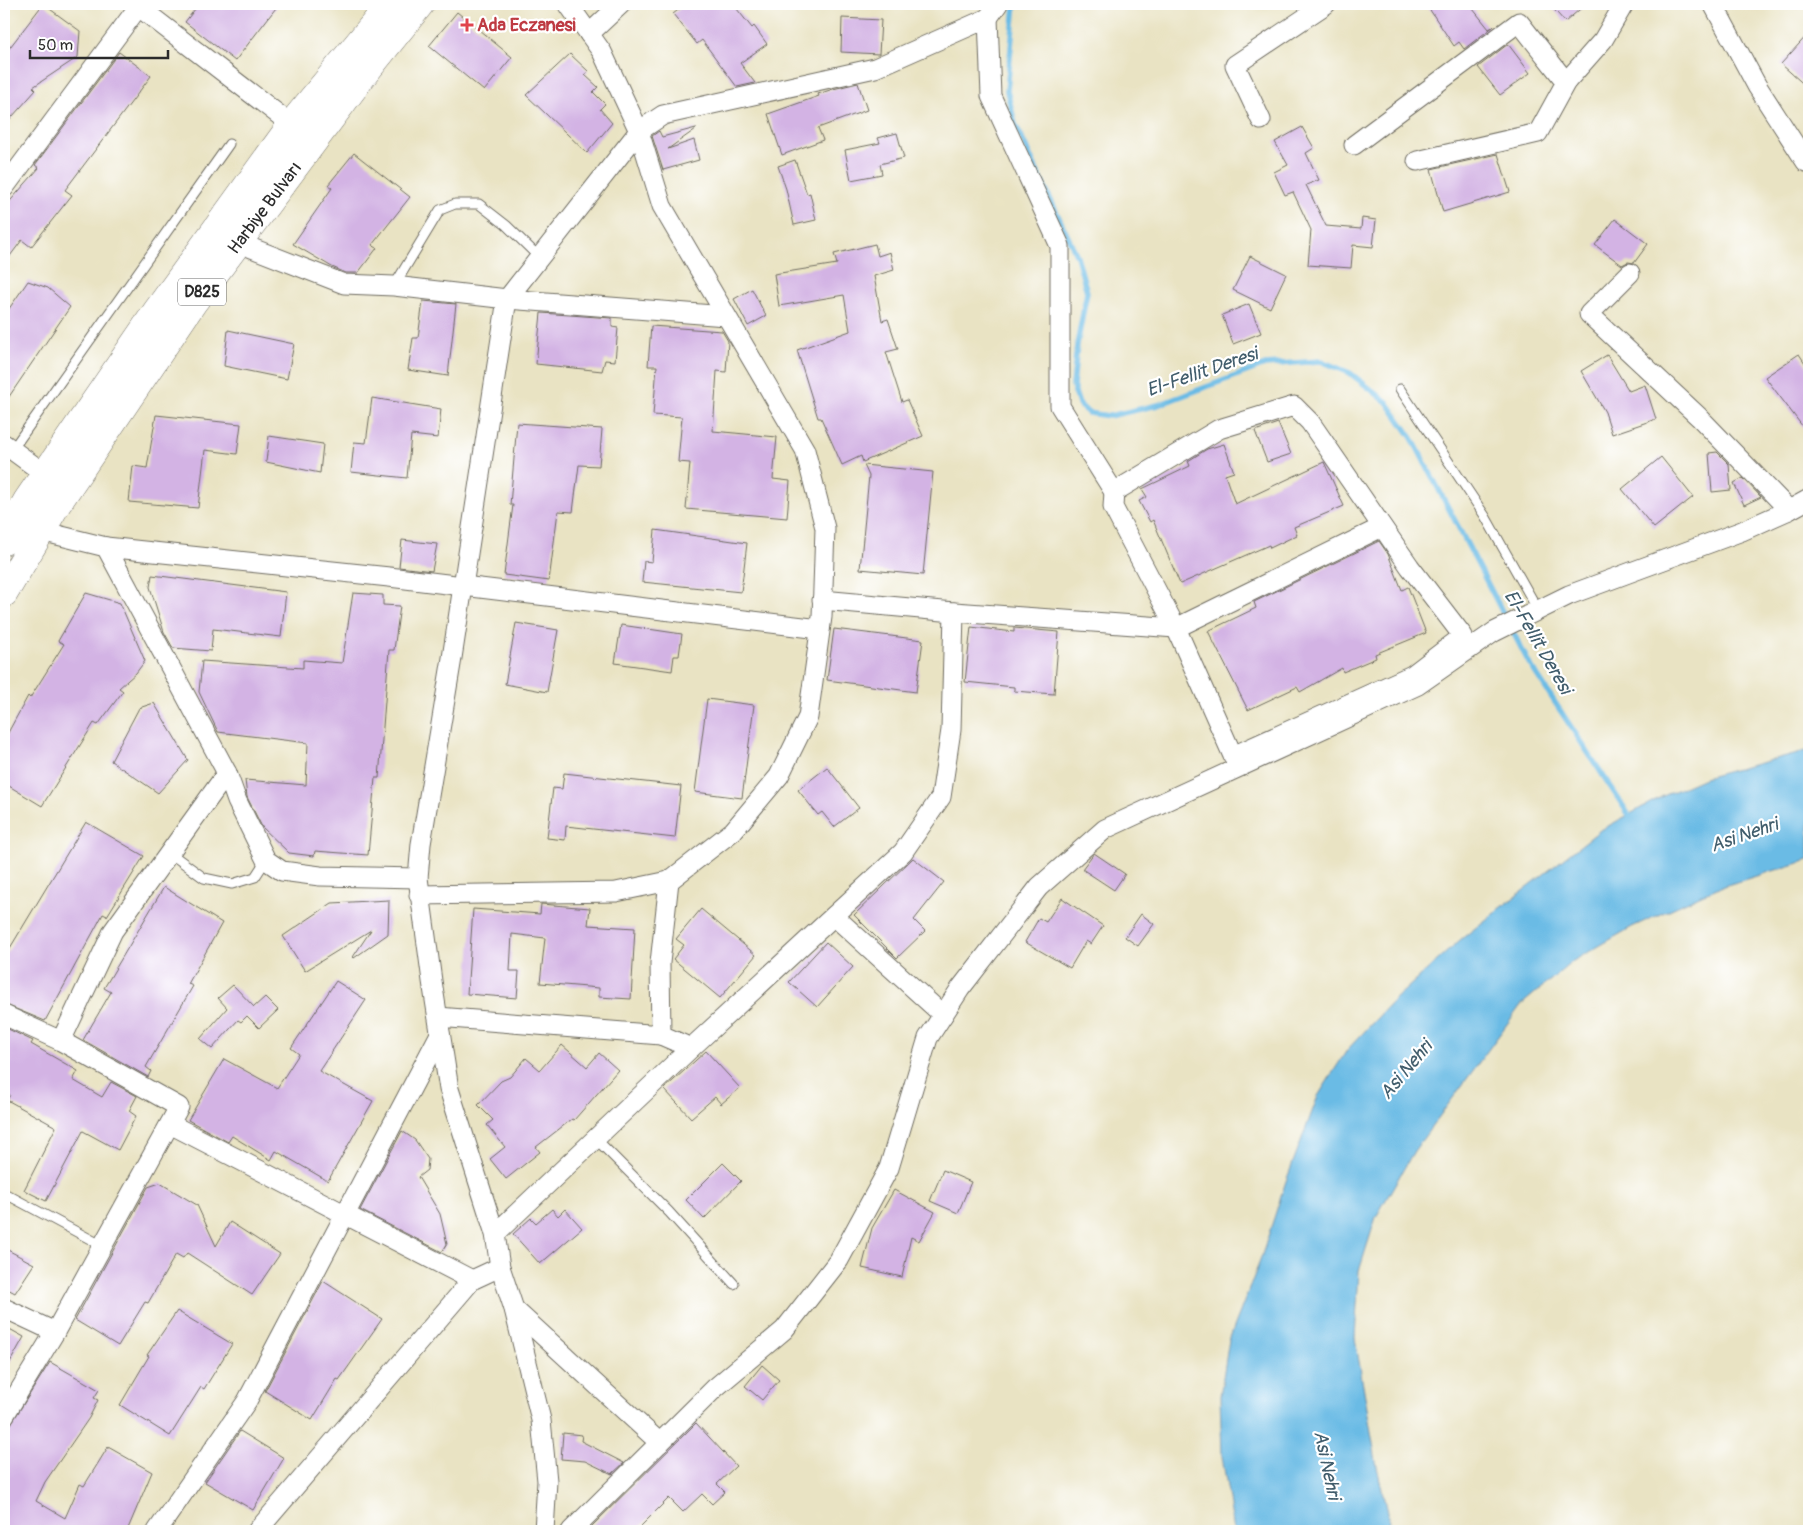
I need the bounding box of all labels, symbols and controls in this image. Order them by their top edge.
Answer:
place label: Ada Eczanesi [477,14,576,37]
marker: Ada Eczanesi [461,19,473,31]
scale bar [30,28,168,60]
text: 50 m [38,36,73,55]
street label: Harbiye Bulvarı [223,157,307,259]
road number: D825 [178,278,226,306]
water label: El-Fellit Deresi [1143,341,1263,402]
water label: El-Fellit Deresi [1499,586,1579,700]
water label: Asi Nehri [1707,811,1783,858]
water label: Asi Nehri [1374,1034,1439,1104]
water label: Asi Nehri [1308,1428,1347,1504]

